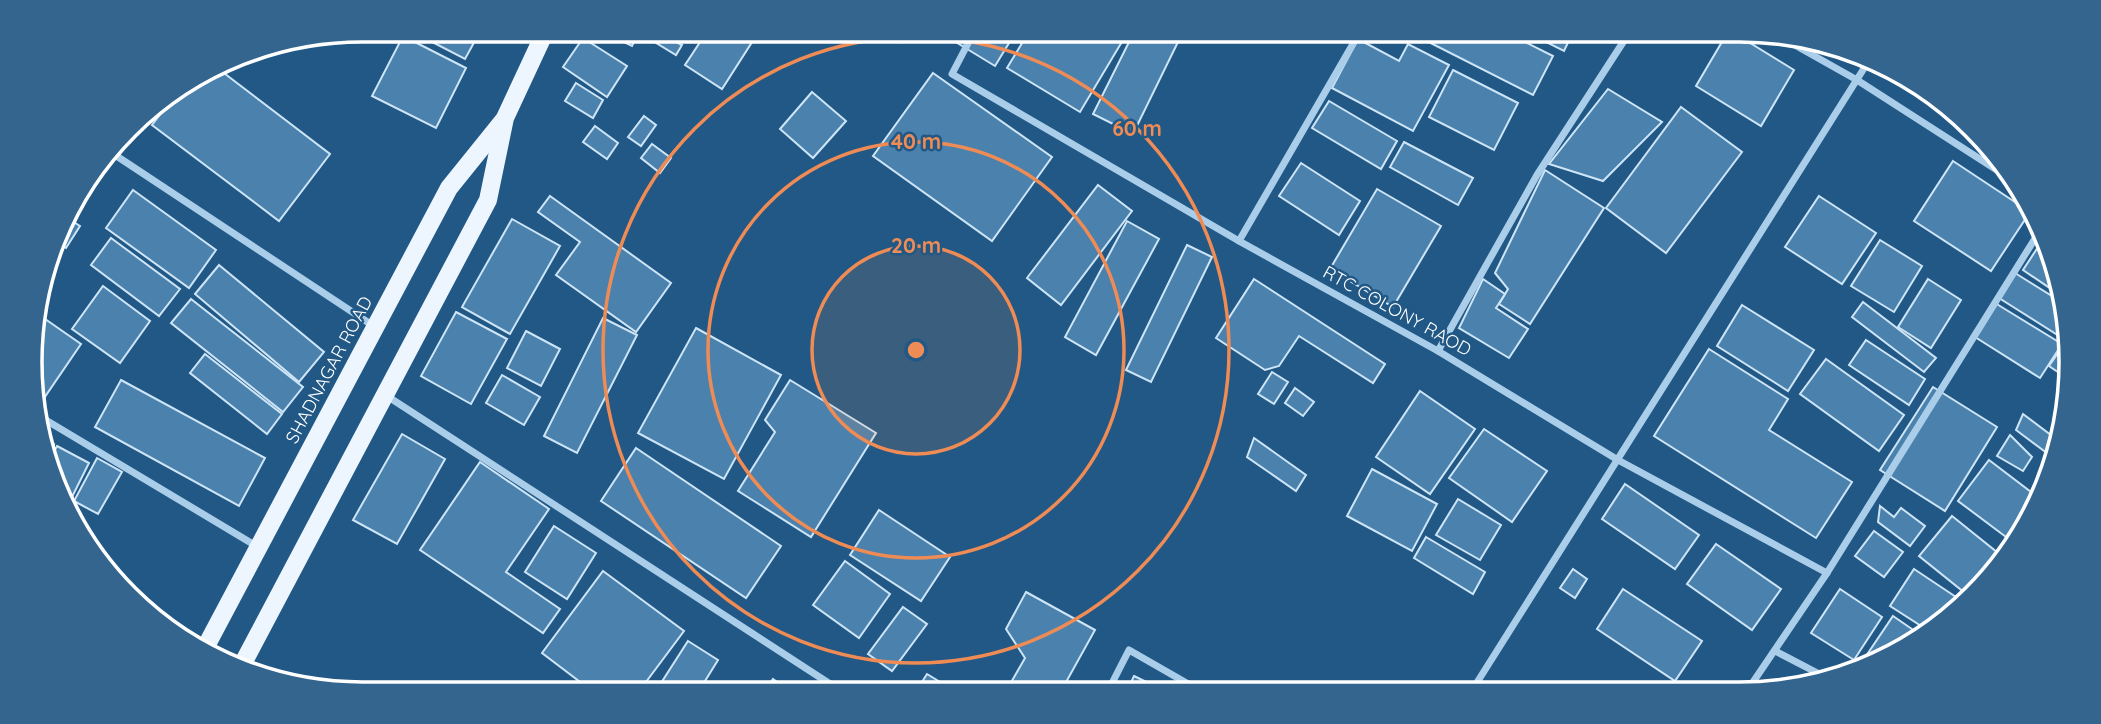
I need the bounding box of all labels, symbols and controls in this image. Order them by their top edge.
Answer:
text: 60 m [1112,115,1162,141]
text: 40 m [891,128,941,154]
text: 20 m [891,232,941,258]
street label: RTC COLONY RAOD [1319,260,1476,361]
street label: SHADNAGAR ROAD [280,292,377,447]
centre of rings [904,338,928,362]

